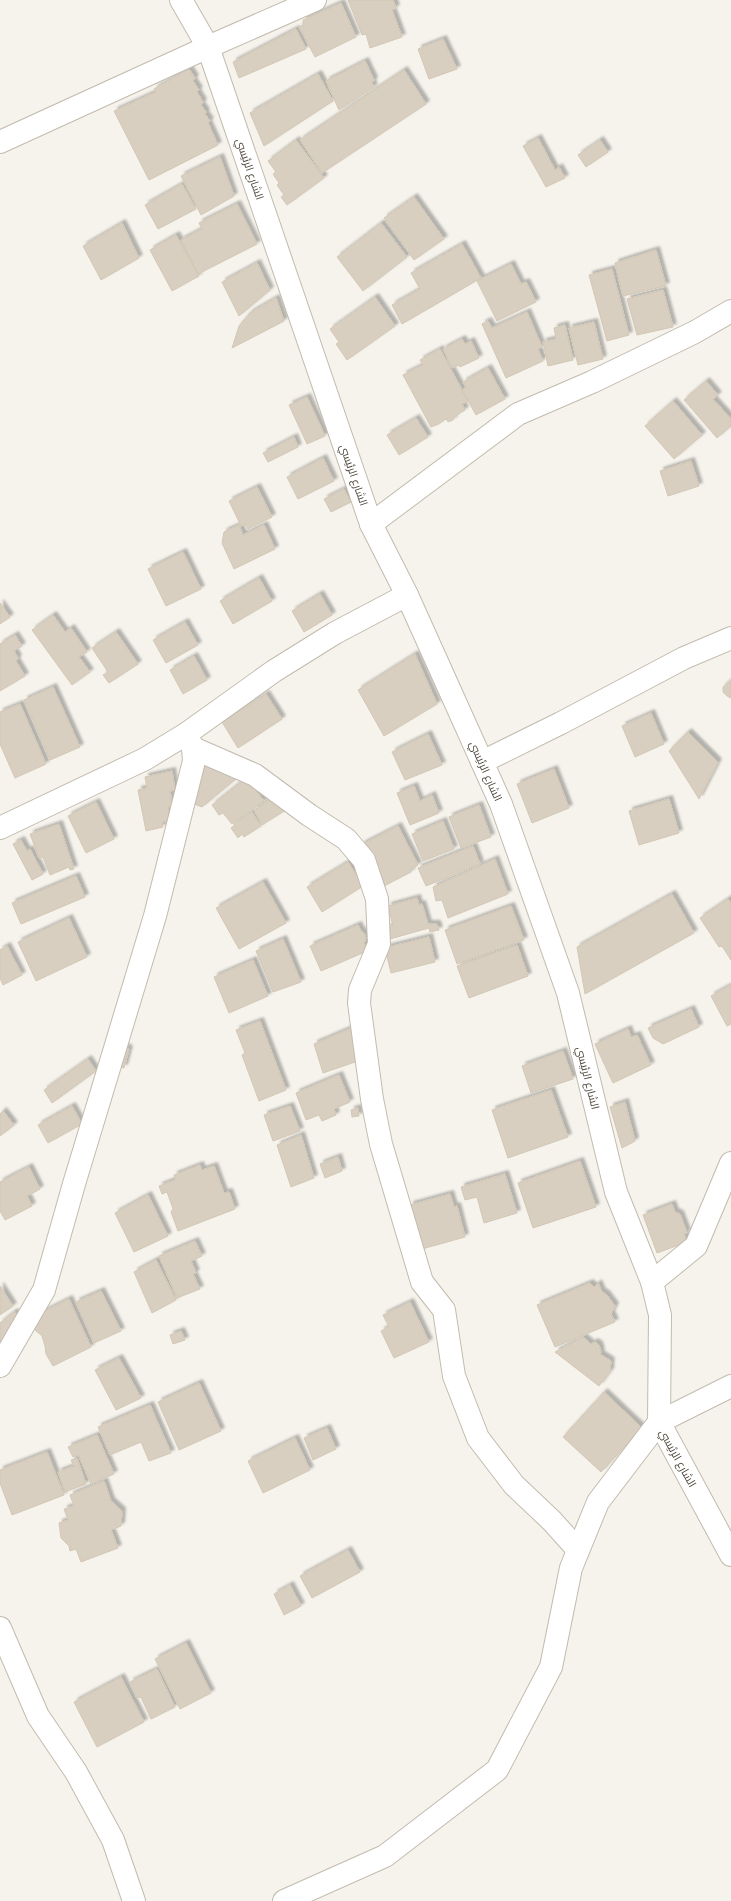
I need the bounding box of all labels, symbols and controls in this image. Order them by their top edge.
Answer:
street label: الشارع الرئيسي [232,136,268,202]
street label: الشارع الرئيسي [336,442,372,508]
street label: الشارع الرئيسي [466,738,506,804]
street label: الشارع الرئيسي [572,1045,604,1111]
street label: الشارع الرئيسي [655,1426,701,1490]

